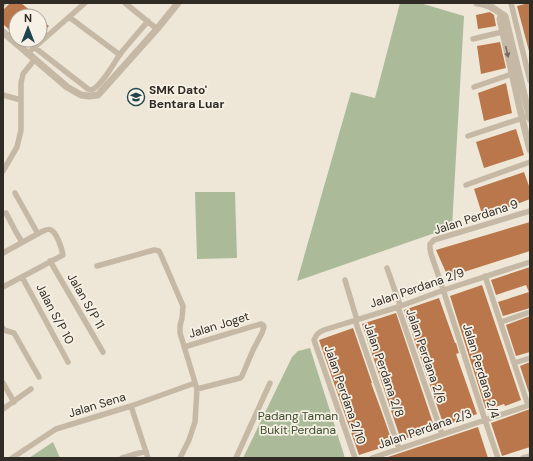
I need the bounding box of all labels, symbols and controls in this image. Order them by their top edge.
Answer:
north arrow [8,8,48,48]
text: N [24,11,32,25]
one-way arrow [505,46,511,58]
place label: SMK Dato' Bentara Luar [149,82,224,112]
school or university icon: SMK Dato' Bentara Luar [126,87,146,107]
street label: Jalan Perdana 9 [432,196,520,238]
street label: Jalan Perdana 2/9 [368,264,466,312]
street label: Jalan S/P 11 [64,270,108,332]
street label: Jalan S/P 10 [32,281,78,347]
street label: Jalan Perdana 2/6 [402,307,450,405]
street label: Jalan Joget [187,308,251,342]
street label: Jalan Perdana 2/8 [360,321,408,419]
street label: Jalan Perdana 2/4 [459,322,503,420]
street label: Jalan Perdana 2/10 [321,343,369,447]
street label: Jalan Sena [66,389,128,421]
street label: Jalan Perdana 2/3 [376,405,474,453]
park label: Padang Taman Bukit Perdana [258,408,338,438]

